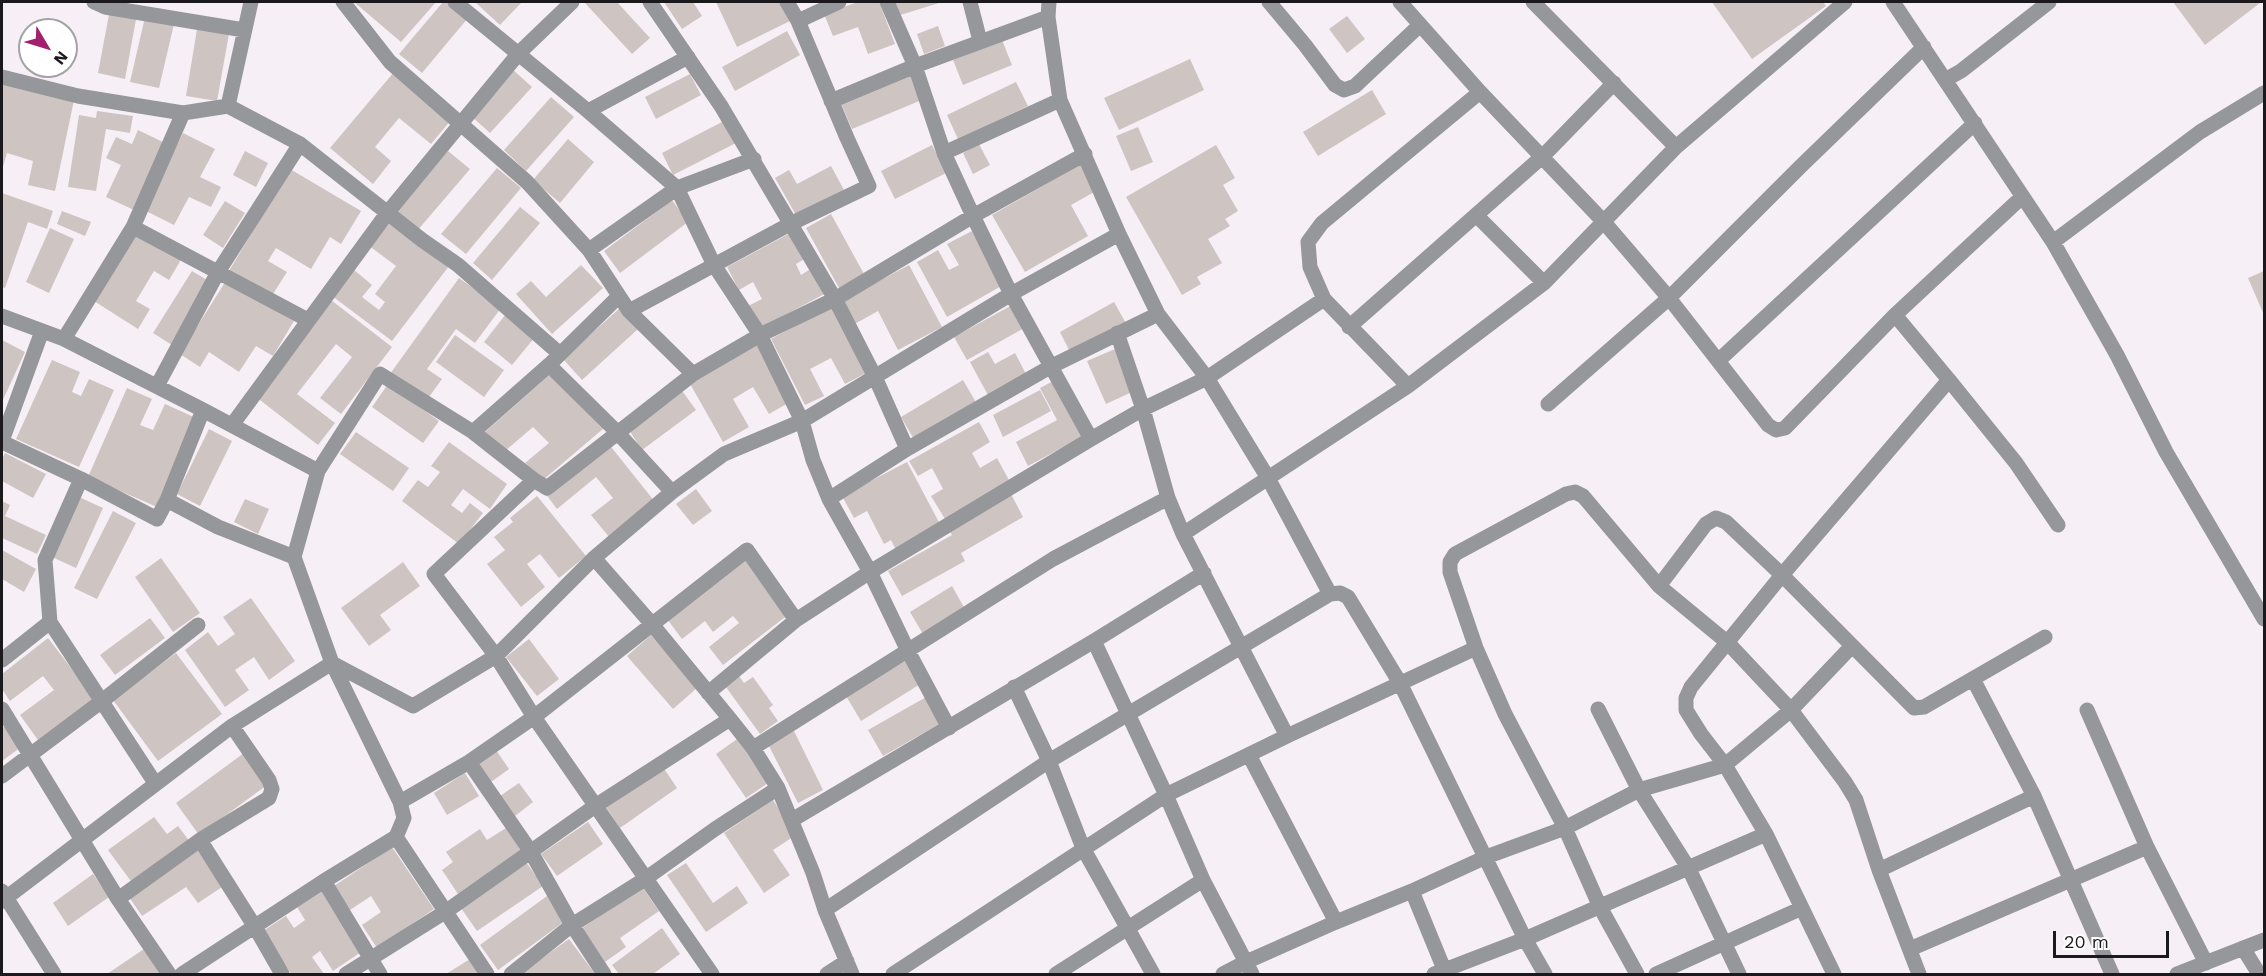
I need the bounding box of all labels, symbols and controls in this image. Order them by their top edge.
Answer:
north arrow [18,18,78,78]
text: N [50,48,72,69]
scale bar [2056,919,2172,957]
text: 20 m [2064,931,2109,952]

